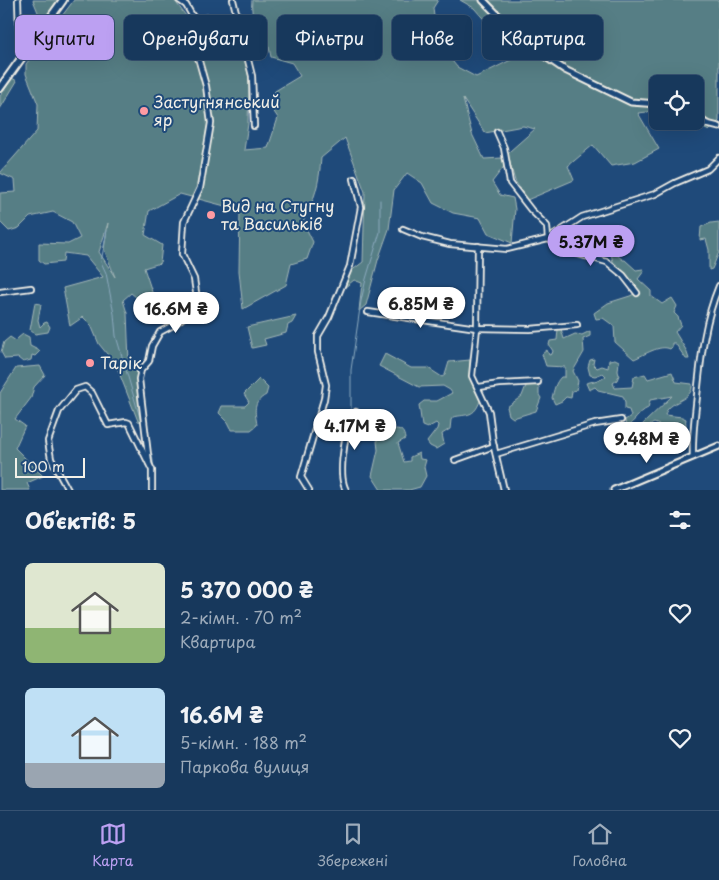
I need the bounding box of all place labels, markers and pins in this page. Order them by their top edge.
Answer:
place label: Застугнянський яр [153,89,280,131]
marker: Застугнянський яр [138,105,150,117]
place label: Вид на Стугну та Васильків [221,193,334,235]
marker: Вид на Стугну та Васильків [205,209,217,221]
pin: 5.37M ₴ [545,224,637,267]
pin: 6.85M ₴ [375,286,467,329]
pin: 16.6M ₴ [130,292,222,334]
place label: Тарік [100,350,142,374]
marker: Тарік [84,357,96,369]
pin: 4.17M ₴ [309,408,401,451]
pin: 9.48M ₴ [601,422,693,464]

